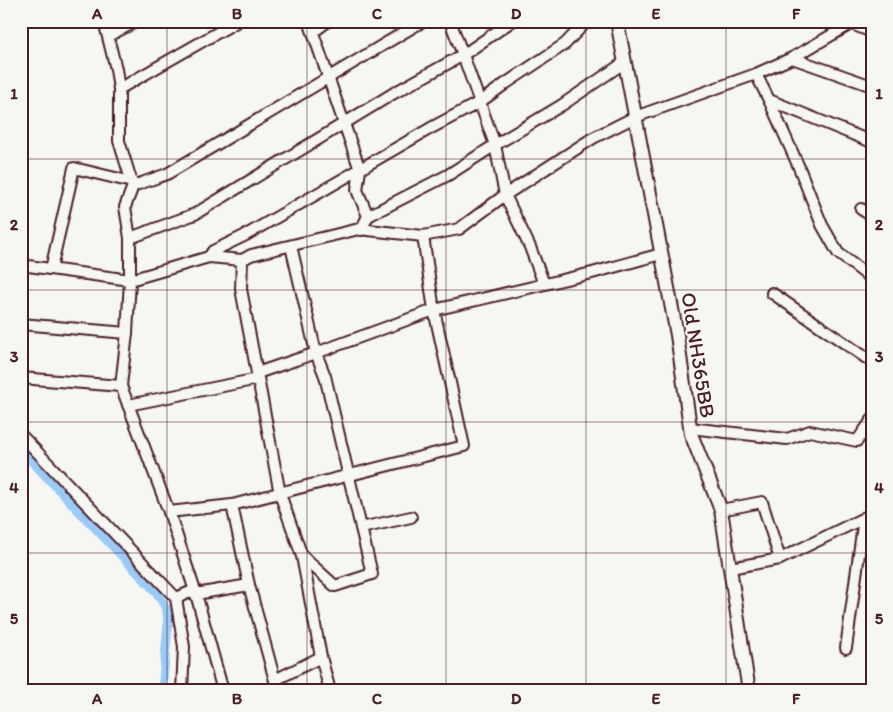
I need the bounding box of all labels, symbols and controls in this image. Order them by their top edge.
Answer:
text: A [91,4,103,23]
text: B [232,4,243,23]
text: C [372,4,383,23]
text: D [511,4,522,23]
text: E [652,4,661,23]
text: F [792,4,801,23]
text: 1 [10,84,18,103]
text: 1 [875,84,883,103]
text: 2 [10,215,19,234]
text: 2 [875,215,884,234]
street label: Old NH365BB [676,290,721,419]
text: 3 [10,347,19,366]
text: 3 [875,347,884,366]
text: 4 [9,478,19,497]
text: 4 [874,478,884,497]
text: 5 [10,609,19,628]
text: 5 [875,609,884,628]
text: A [91,689,103,708]
text: B [232,689,243,708]
text: C [372,689,383,708]
text: D [511,689,522,708]
text: E [652,689,661,708]
text: F [792,689,801,708]

